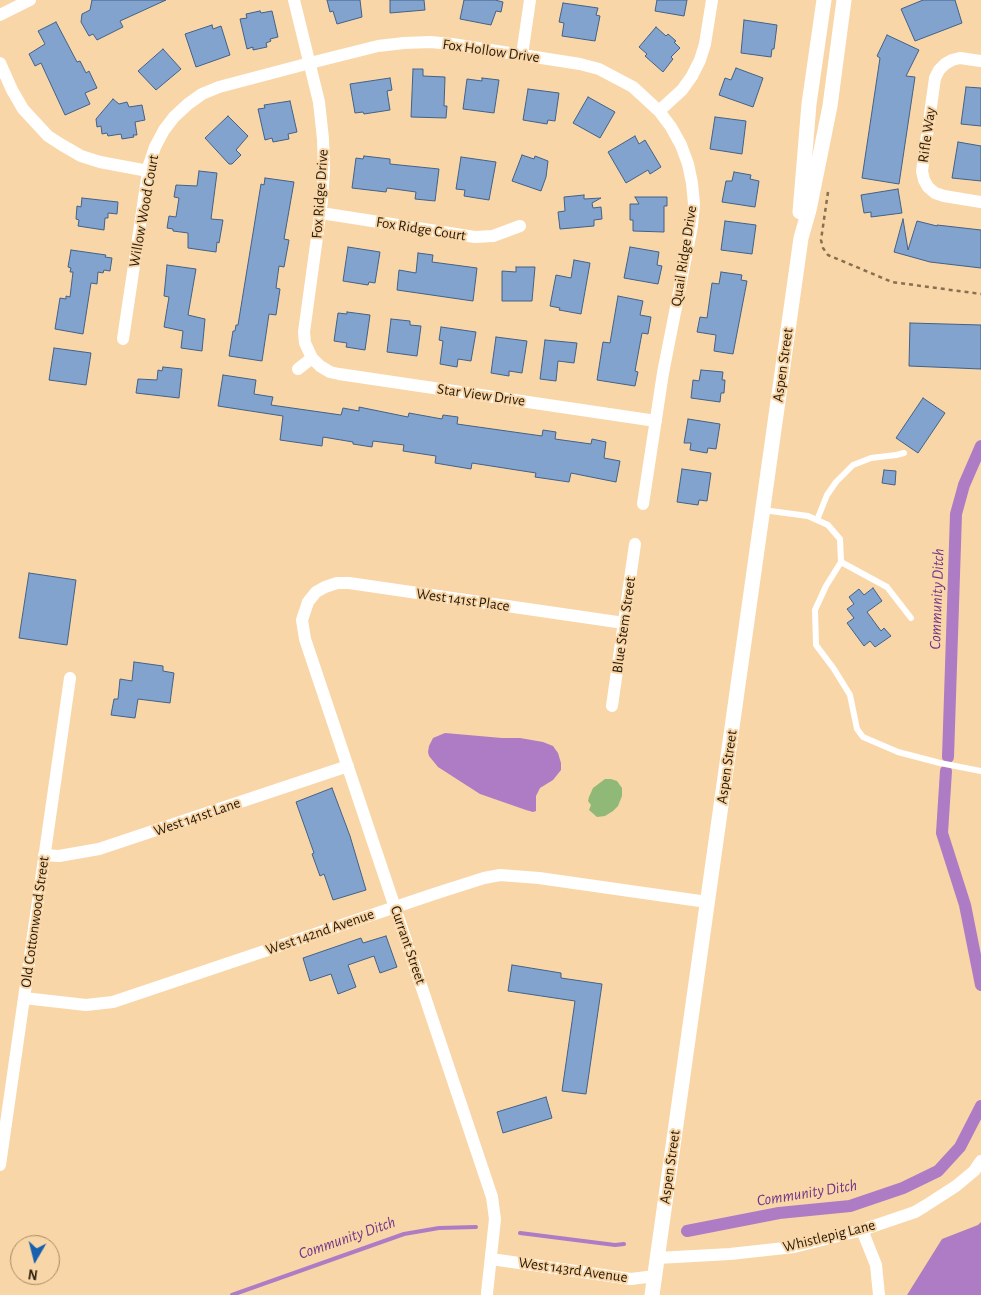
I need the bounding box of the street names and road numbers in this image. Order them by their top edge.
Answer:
street label: Fox Hollow Drive [441,35,541,67]
street label: Rifle Way [914,106,940,164]
street label: Fox Ridge Drive [308,149,332,239]
street label: Willow Wood Court [125,153,163,269]
street label: Quail Ridge Drive [667,204,701,308]
street label: Fox Ridge Court [375,213,467,245]
street label: Aspen Street [769,327,797,403]
street label: Star View Drive [436,380,526,410]
street label: Blue Stem Street [608,576,640,674]
street label: West 141st Place [415,585,511,615]
street label: Aspen Street [713,729,741,805]
street label: West 141st Lane [151,794,243,840]
street label: Old Cottonwood Street [17,855,53,989]
street label: Currant Street [386,903,430,987]
street label: West 142nd Avenue [263,905,377,959]
street label: Aspen Street [656,1129,684,1205]
street label: Whistlepig Lane [781,1216,877,1256]
street label: West 143rd Avenue [517,1253,629,1287]

